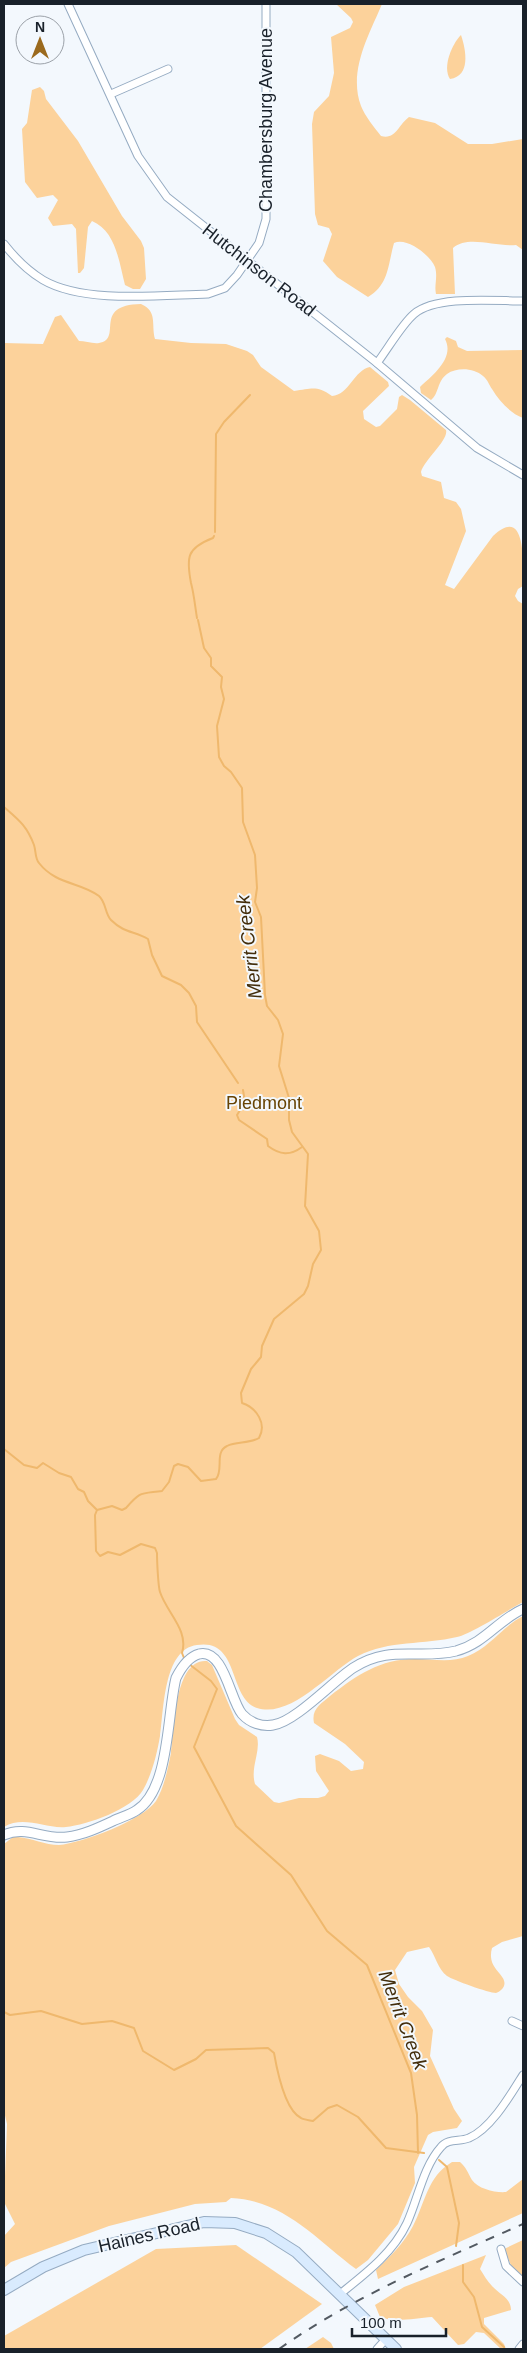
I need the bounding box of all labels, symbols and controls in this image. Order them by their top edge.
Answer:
north arrow [15,15,65,65]
text: N [35,19,45,35]
street label: Chambersburg Avenue [256,28,276,212]
street label: Hutchinson Road [198,220,320,320]
water label: Merrit Creek [232,892,266,1000]
park label: Piedmont [226,1093,302,1113]
water label: Merrit Creek [374,1967,432,2074]
street label: Haines Road [96,2214,202,2256]
scale bar [352,2306,446,2338]
text: 100 m [360,2314,402,2331]

